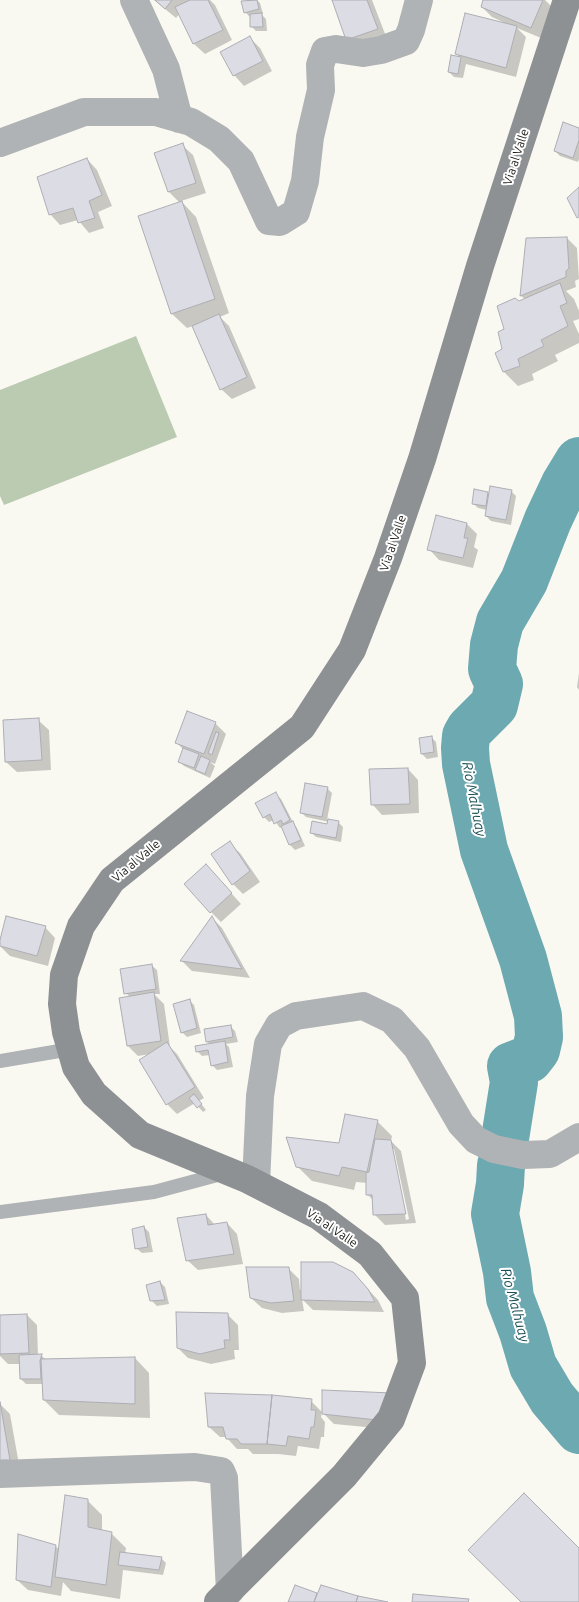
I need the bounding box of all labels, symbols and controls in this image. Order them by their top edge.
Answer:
street label: Via al Valle [500,127,532,187]
street label: Via al Valle [377,513,409,573]
water label: Rio Malhuay [459,760,489,838]
street label: Via al Valle [109,837,163,885]
street label: Via al Valle [304,1206,360,1250]
water label: Rio Malhuay [497,1266,533,1344]

